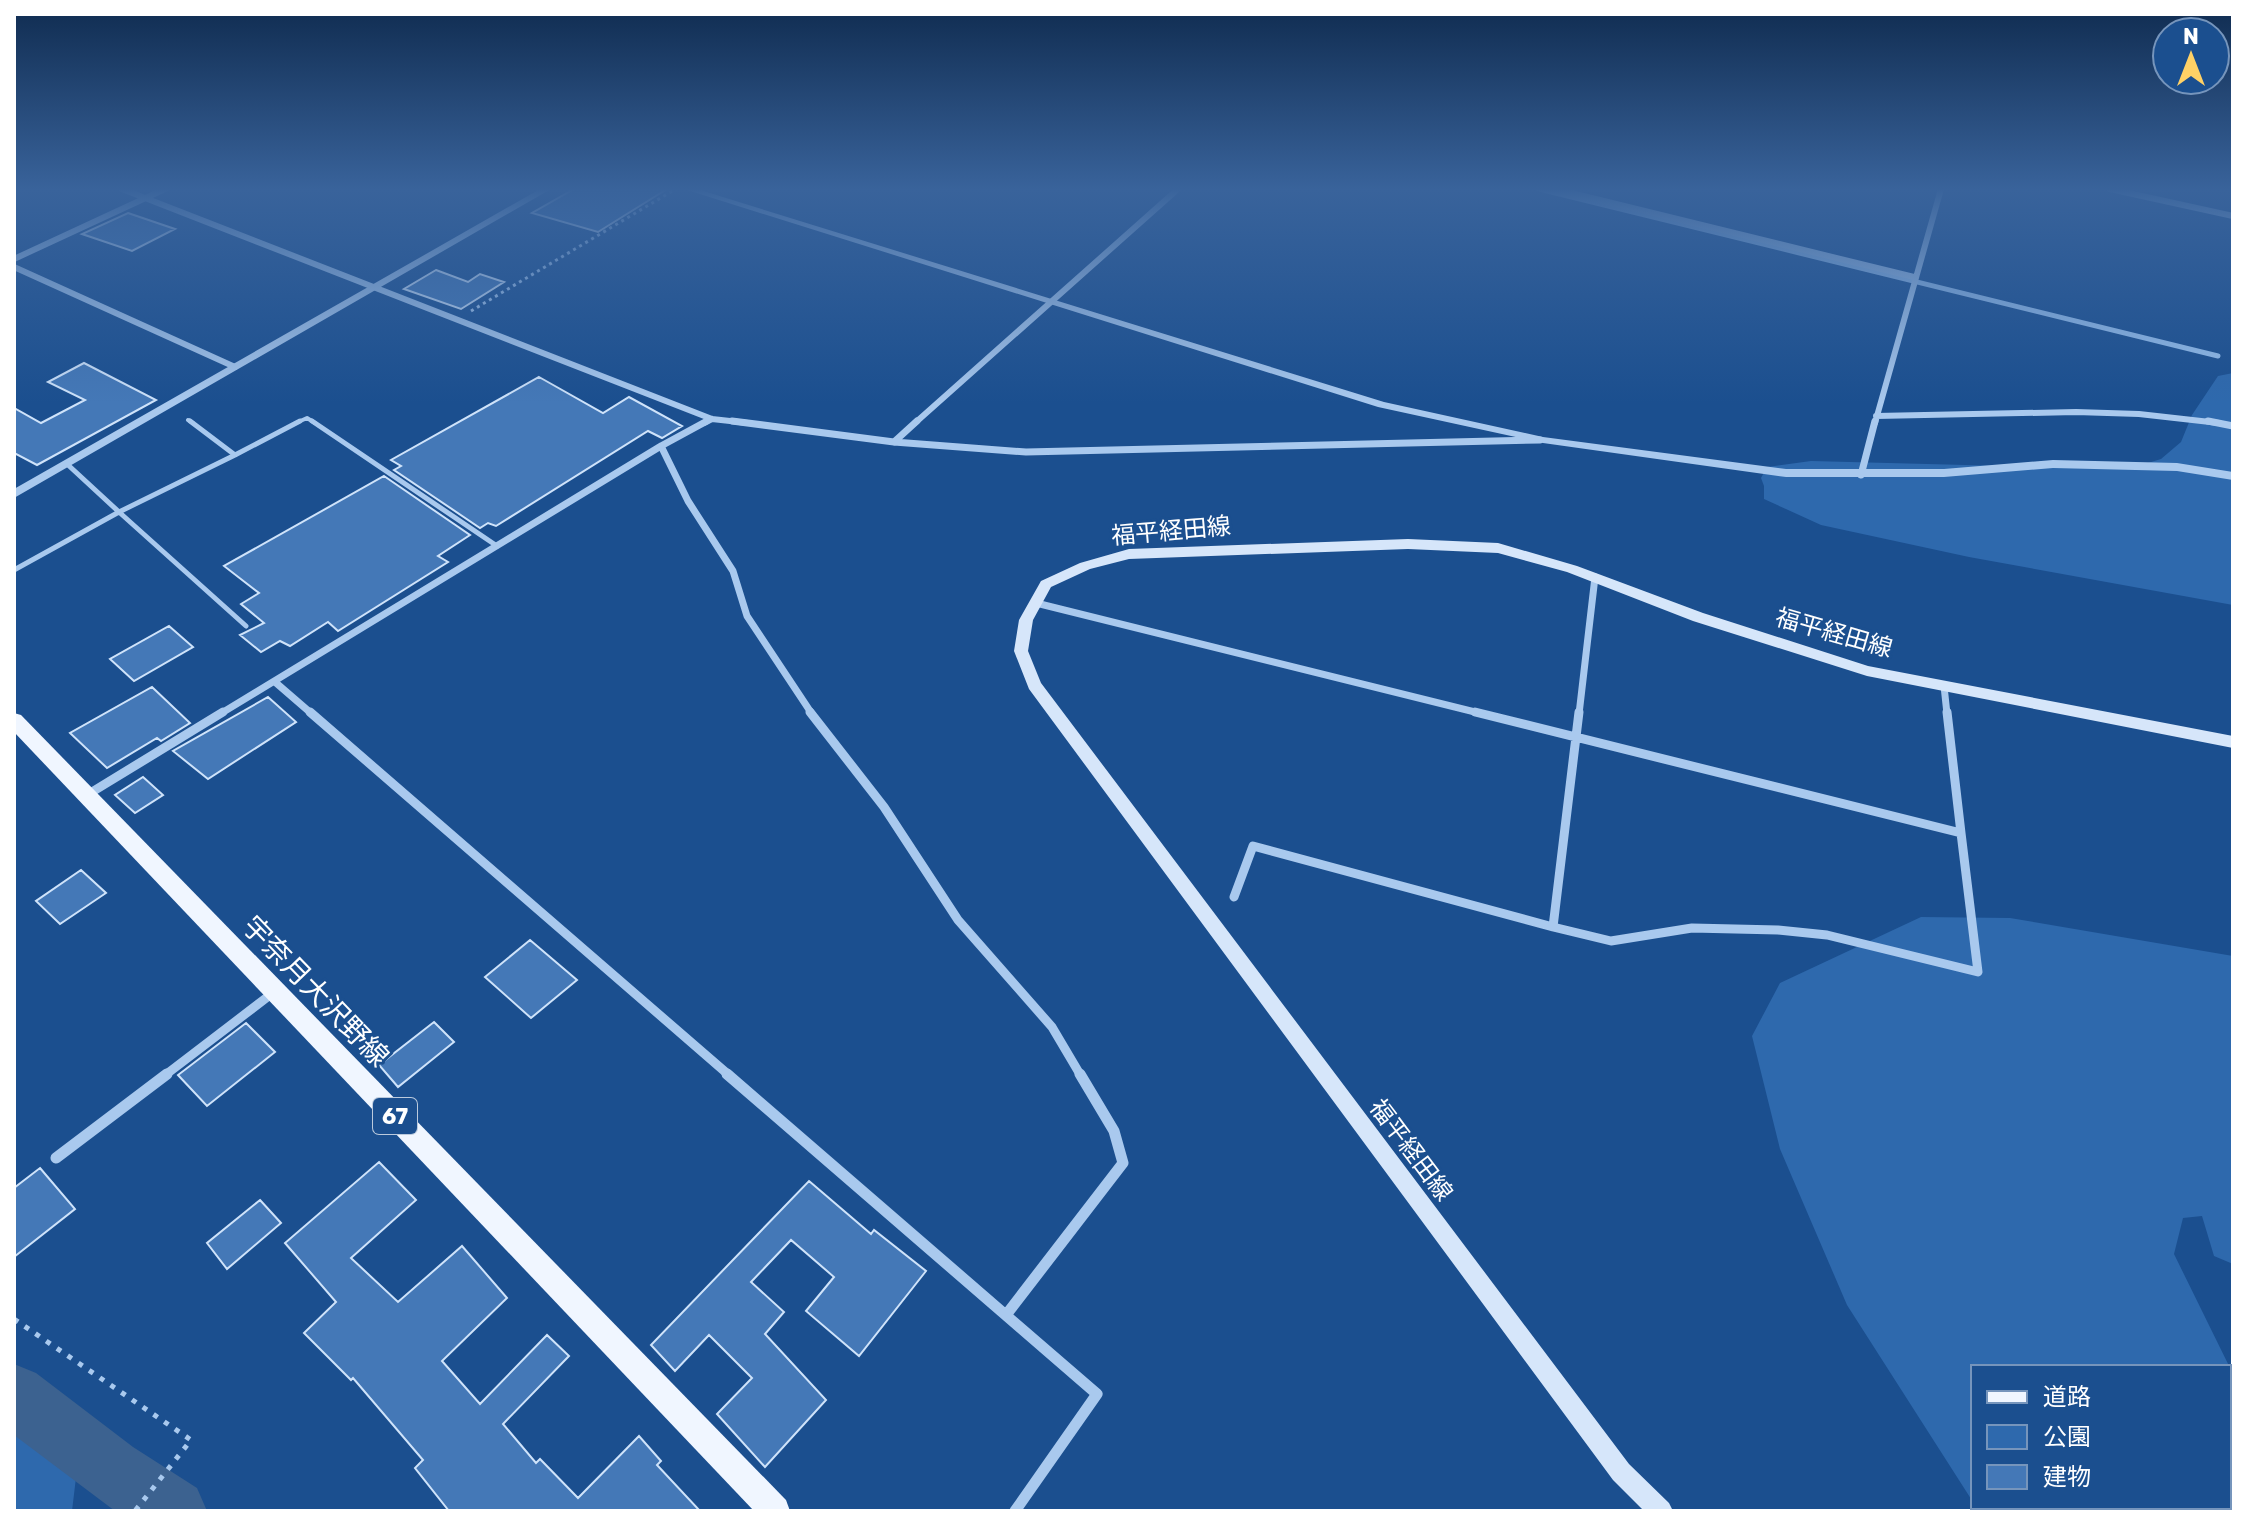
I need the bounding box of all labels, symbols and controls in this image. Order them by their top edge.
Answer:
north arrow [2151,16,2231,96]
text: N [2183,23,2199,50]
street label: 福平経田線 [1110,512,1232,550]
street label: 福平経田線 [1772,603,1896,663]
street label: 宇奈月大沢野線 [236,909,396,1073]
street label: 福平経田線 [1364,1094,1458,1206]
road number: 67 [373,1098,417,1134]
legend [1971,1365,2231,1509]
text: 道路 [2043,1383,2091,1411]
text: 公園 [2043,1423,2091,1451]
text: 建物 [2043,1463,2091,1491]

